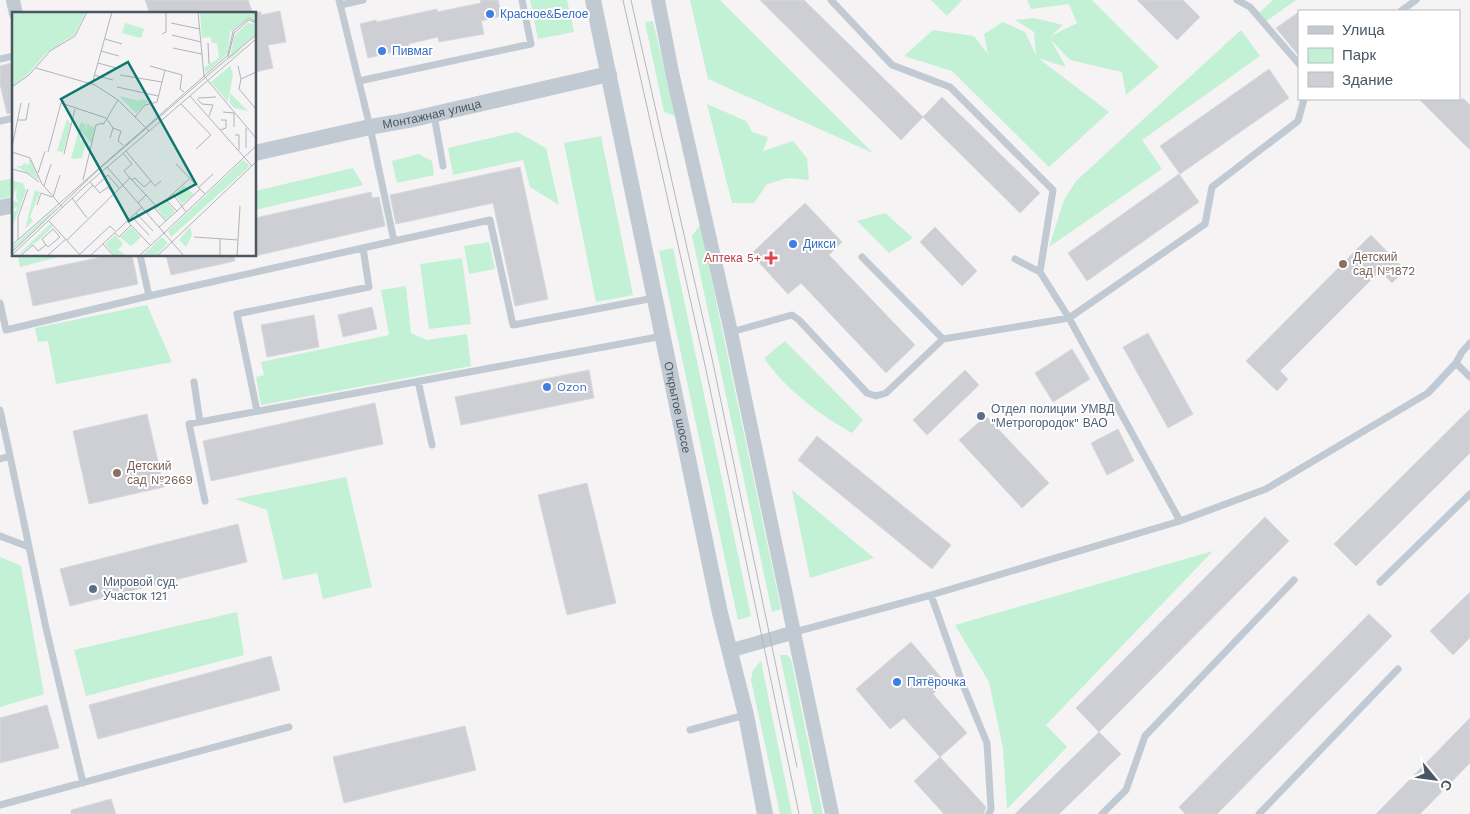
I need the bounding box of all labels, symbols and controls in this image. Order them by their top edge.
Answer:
place label: Красное&Белое [500,7,589,21]
marker: Красное&Белое [484,8,496,20]
legend [1298,10,1460,100]
inset map [12,12,256,256]
text: Улица [1342,21,1385,39]
place label: Пивмаг [392,44,433,58]
marker: Пивмаг [376,45,388,57]
text: Парк [1342,46,1376,64]
text: Здание [1342,71,1393,89]
street label: Монтажная улица [381,97,483,132]
place label: Дикси [803,237,836,251]
marker: Дикси [787,238,799,250]
place label: Детский сад №1872 [1353,250,1415,278]
place label: Аптека 5+ [704,251,761,265]
marker: Аптека 5+ [765,252,777,264]
marker: Детский сад №1872 [1337,258,1349,270]
street label: Открытое шоссе [661,360,694,455]
place label: Ozon [557,380,587,394]
marker: Ozon [541,381,553,393]
place label: Отдел полиции УМВД "Метрогородок" ВАО [991,402,1114,430]
marker: Отдел полиции УМВД "Метрогородок" ВАО [975,410,987,422]
place label: Детский сад №2669 [127,459,193,487]
marker: Детский сад №2669 [111,467,123,479]
place label: Мировой суд. Участок 121 [103,575,179,603]
marker: Мировой суд. Участок 121 [87,583,99,595]
place label: Пятёрочка [907,675,966,689]
marker: Пятёрочка [891,676,903,688]
north arrow [1410,754,1460,804]
text: С [1437,777,1456,794]

